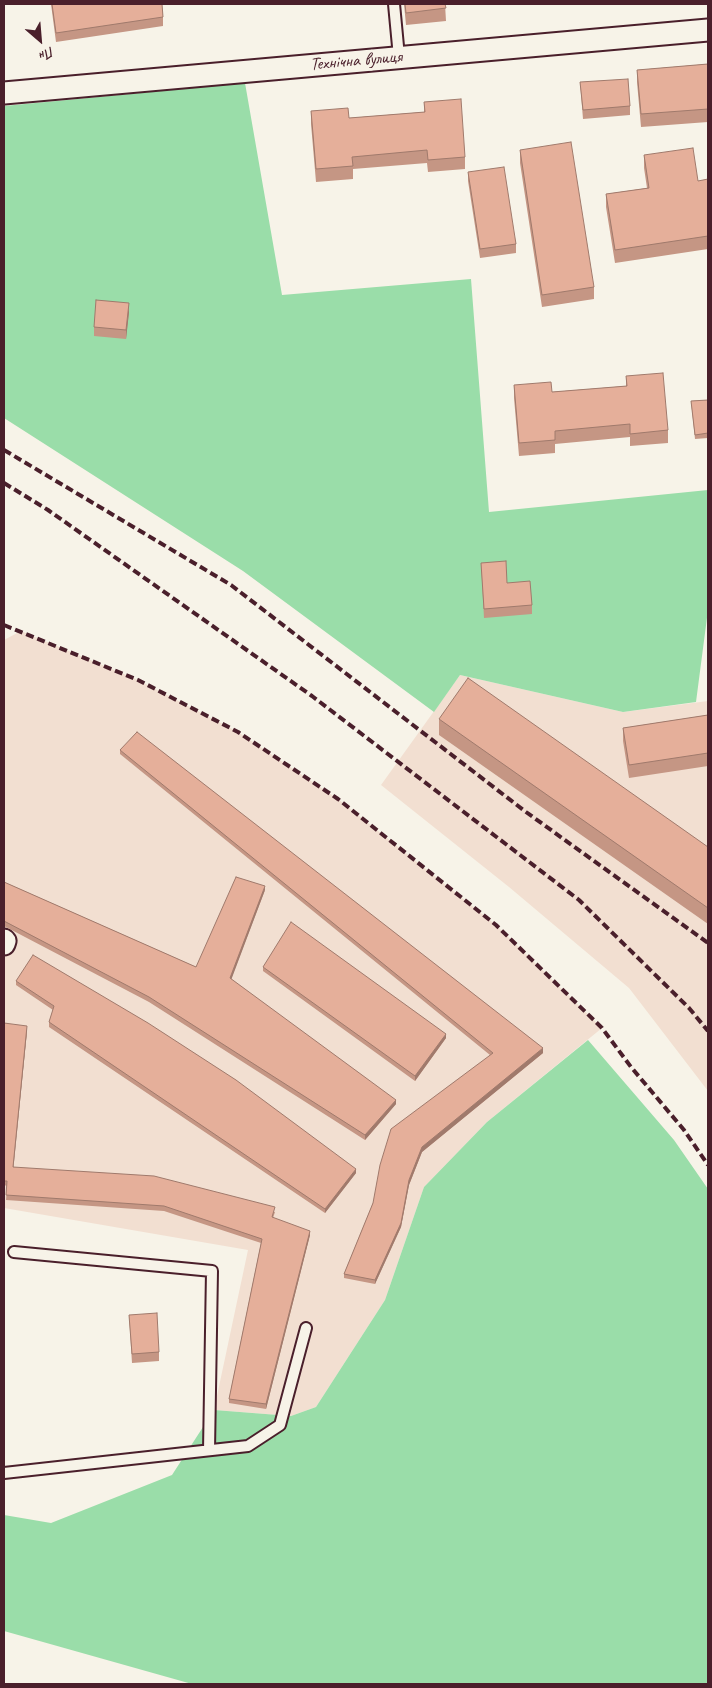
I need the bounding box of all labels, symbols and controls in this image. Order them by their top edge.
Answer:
north arrow [15,15,65,65]
text: Пн [37,43,57,65]
street label: Технічна вулиця [309,46,403,76]

